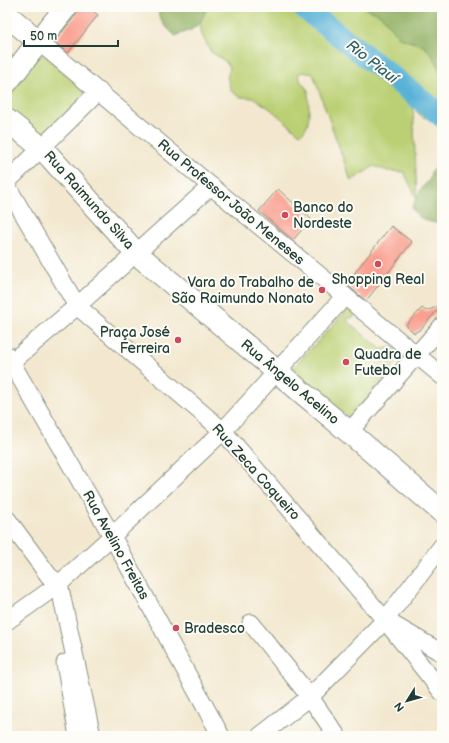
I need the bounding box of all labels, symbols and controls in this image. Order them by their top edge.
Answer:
scale bar [24,22,118,48]
text: 50 m [30,29,57,44]
water label: Rio Piauí [342,36,403,89]
street label: Rua Professor João Meneses [154,136,308,268]
street label: Rua Raimundo Silva [40,147,138,253]
place label: Banco do Nordeste [293,199,354,232]
marker: Banco do Nordeste [280,210,290,220]
marker: Shopping Real [373,259,383,269]
place label: Shopping Real [332,271,424,288]
place label: Vara do Trabalho de São Raimundo Nonato [172,274,314,307]
marker: Vara do Trabalho de São Raimundo Nonato [317,285,327,295]
place label: Praça José Ferreira [100,324,171,357]
marker: Praça José Ferreira [173,335,183,345]
street label: Rua Ângelo Acelino [237,335,343,428]
place label: Quadra de Futebol [354,346,421,379]
marker: Quadra de Futebol [341,357,351,367]
street label: Rua Zeca Coqueiro [208,420,304,524]
street label: Rua Avelino Freitas [79,488,153,603]
place label: Bradesco [184,620,245,637]
marker: Bradesco [171,623,181,633]
north arrow [387,681,427,721]
text: N [392,700,407,714]

